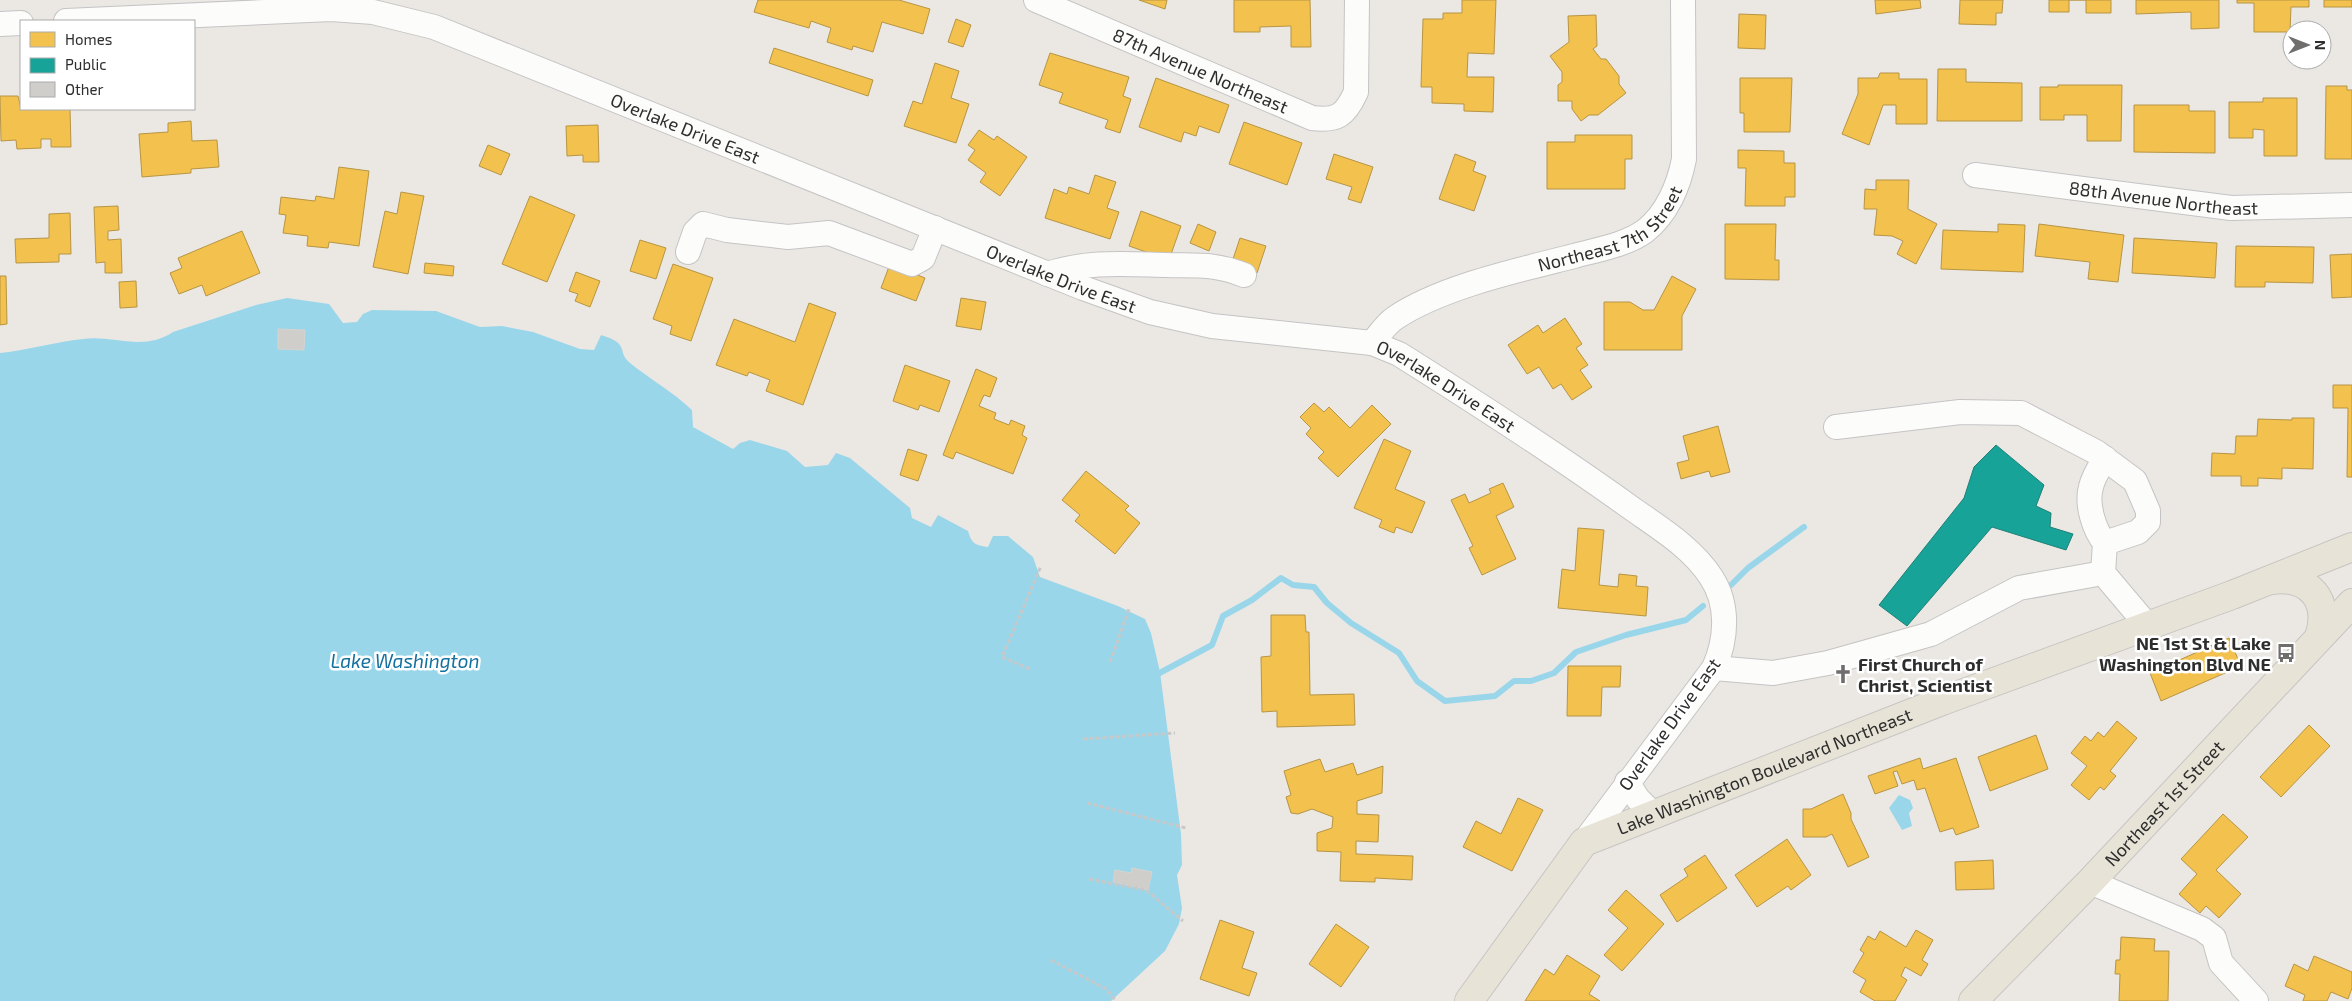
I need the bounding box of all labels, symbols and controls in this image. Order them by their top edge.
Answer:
legend [20,20,195,110]
north arrow [2282,20,2332,70]
street label: 87th Avenue Northeast [1110,23,1292,118]
text: Homes [65,30,112,48]
text: N [2312,40,2329,50]
text: Public [65,55,106,73]
text: Other [65,80,104,98]
street label: Overlake Drive East [607,88,763,168]
street label: 88th Avenue Northeast [2068,176,2258,219]
street label: Northeast 7th Street [1535,182,1686,276]
street label: Overlake Drive East [983,239,1139,317]
street label: Overlake Drive East [1374,335,1520,437]
place label: NE 1st St & Lake Washington Blvd NE [2099,632,2271,675]
bus stop icon: NE 1st St & Lake Washington Blvd NE [2275,642,2297,664]
water label: Lake Washington [331,649,479,672]
street label: Overlake Drive East [1613,653,1725,795]
place label: First Church of Christ, Scientist [1858,653,1993,696]
church icon: First Church of Christ, Scientist [1832,663,1854,685]
street label: Lake Washington Boulevard Northeast [1614,703,1915,839]
street label: Northeast 1st Street [2100,736,2228,871]

